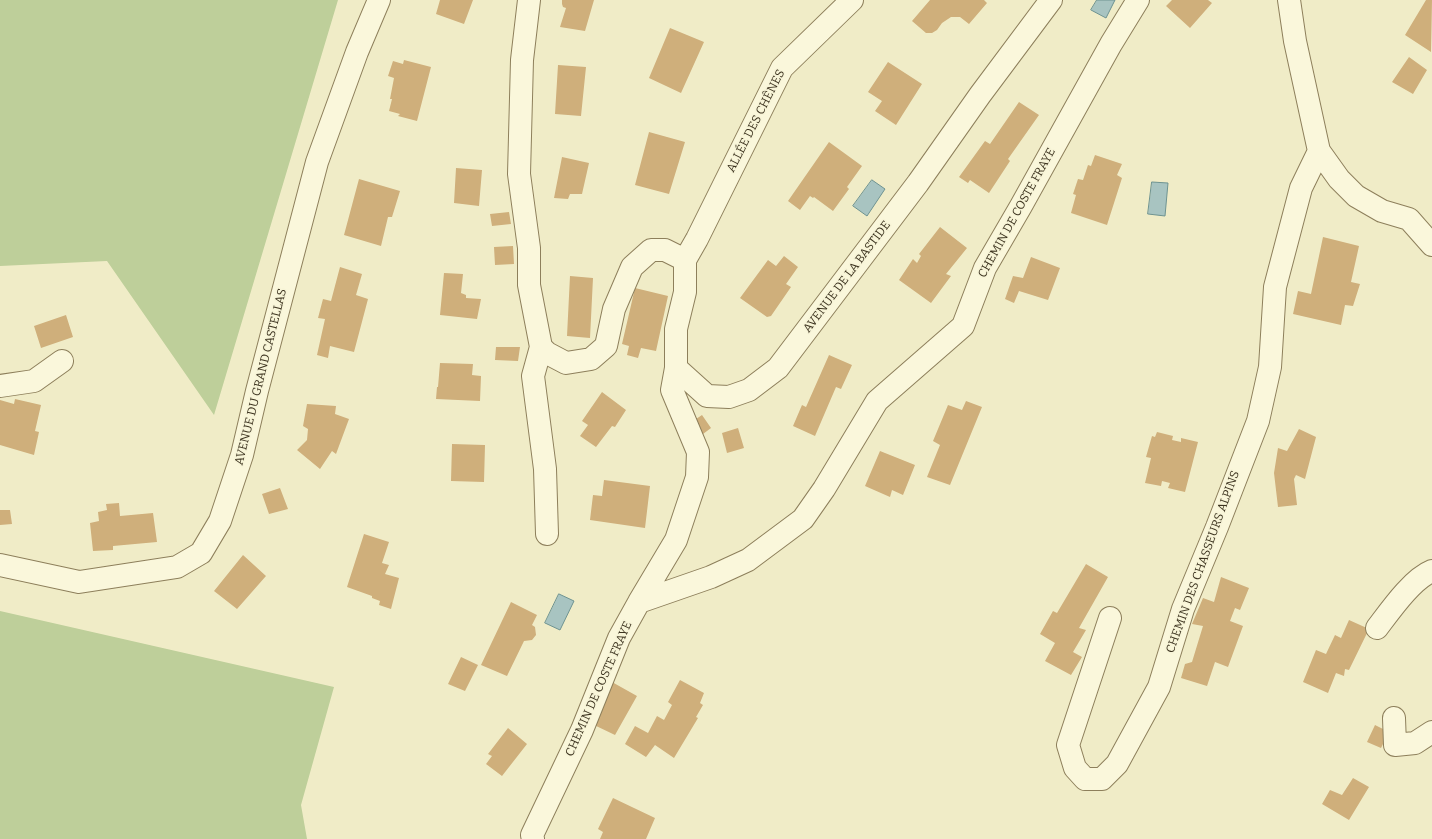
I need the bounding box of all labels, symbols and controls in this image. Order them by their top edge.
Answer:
street label: ALLÉE DES CHÊNES [724,67,788,175]
street label: CHEMIN DE COSTE FRAYE [975,146,1059,280]
street label: AVENUE DE LA BASTIDE [800,218,894,336]
street label: AVENUE DU GRAND CASTELLAS [232,287,290,467]
street label: CHEMIN DES CHASSEURS ALPINS [1163,469,1243,655]
street label: CHEMIN DE COSTE FRAYE [563,619,635,759]

